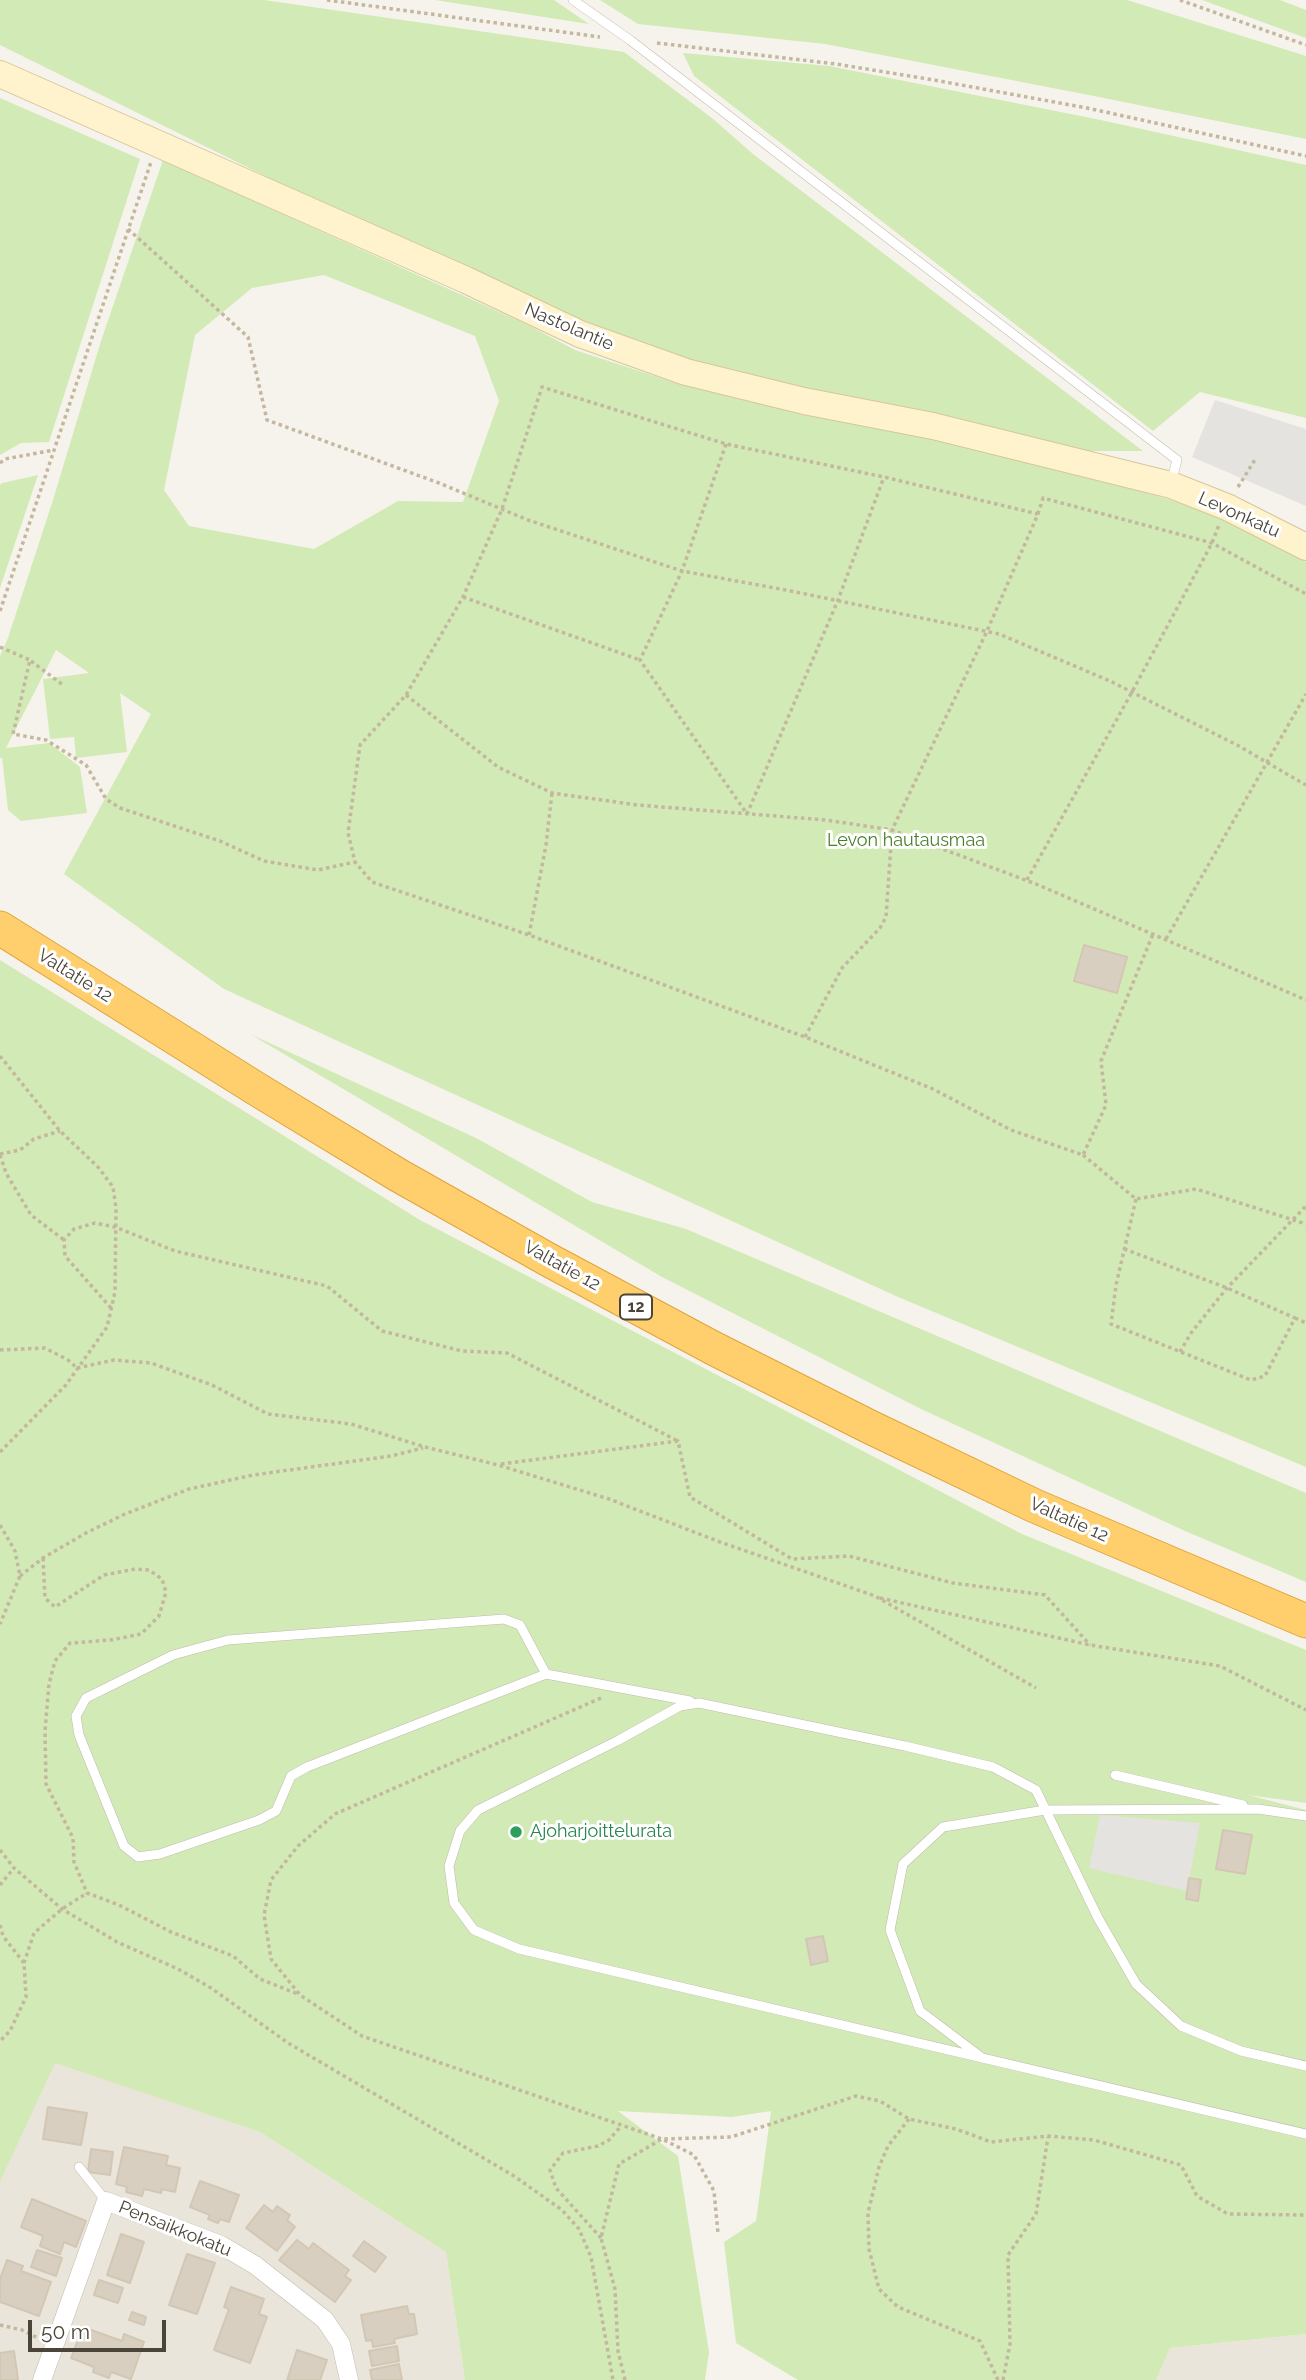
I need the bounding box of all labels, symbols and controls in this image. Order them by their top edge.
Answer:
street label: Nastolantie [521,299,617,355]
street label: Levonkatu [1195,487,1283,543]
park label: Levon hautausmaa [827,830,985,852]
street label: Valtatie 12 [34,945,116,1007]
street label: Valtatie 12 [520,1236,604,1296]
road number: 12 [620,1294,652,1320]
street label: Valtatie 12 [1026,1493,1112,1547]
place label: Ajoharjoittelurata [530,1821,672,1843]
marker: Ajoharjoittelurata [508,1824,524,1840]
street label: Pensaikkokatu [115,2197,235,2261]
scale bar [32,2306,170,2350]
text: 50 m [41,2319,90,2344]

